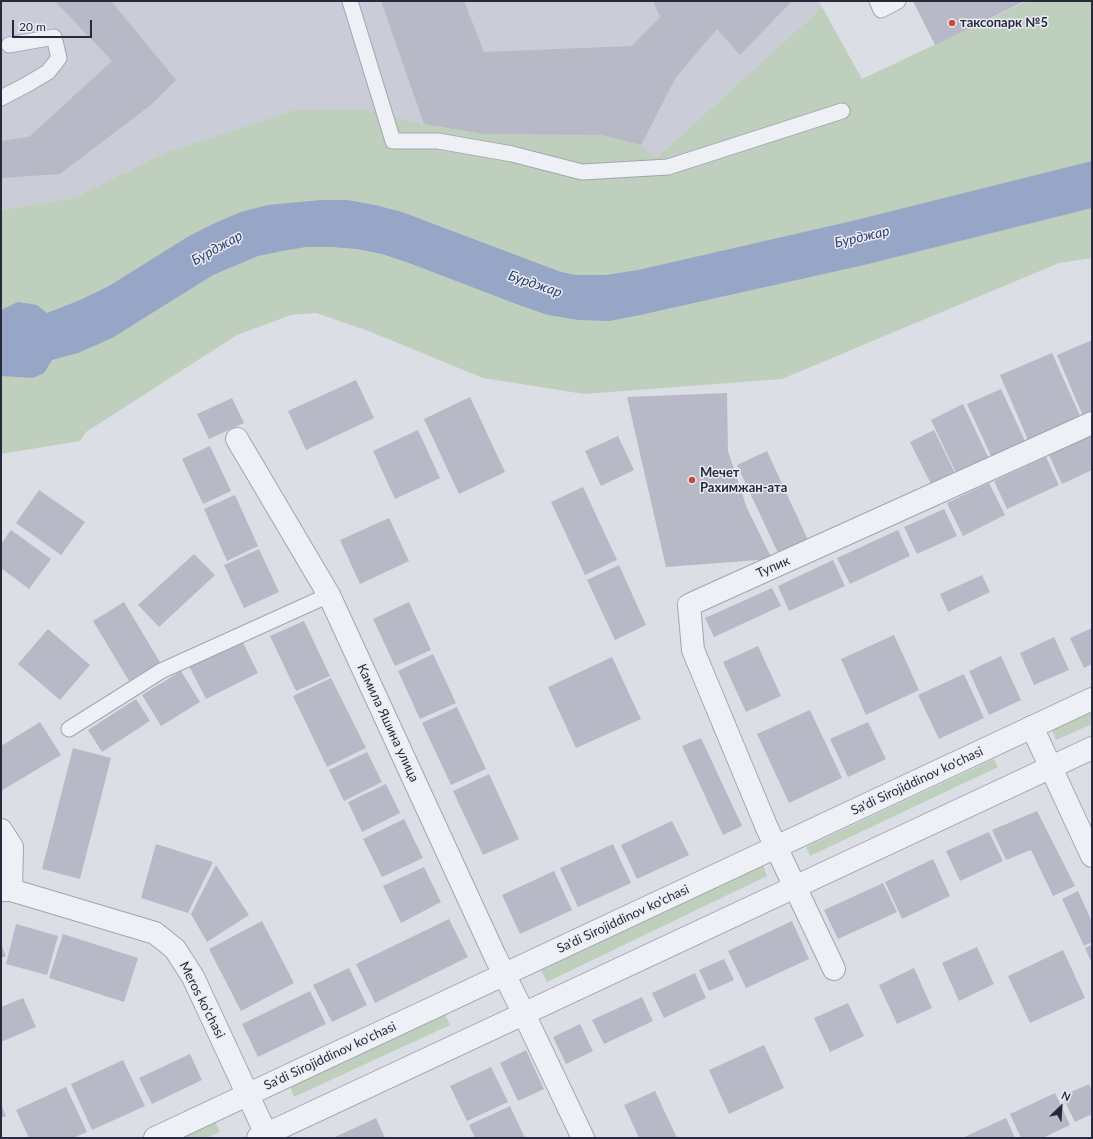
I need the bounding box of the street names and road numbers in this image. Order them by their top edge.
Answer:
street label: Тупик [754,553,792,581]
street label: Камила Яшина улица [354,661,422,785]
street label: Sa'di Sirojiddinov ko'chasi [848,743,986,819]
street label: Sa'di Sirojiddinov ko'chasi [554,881,692,957]
street label: Meros ko‘chasi [176,959,228,1041]
street label: Sa'di Sirojiddinov ko'chasi [261,1018,399,1094]

